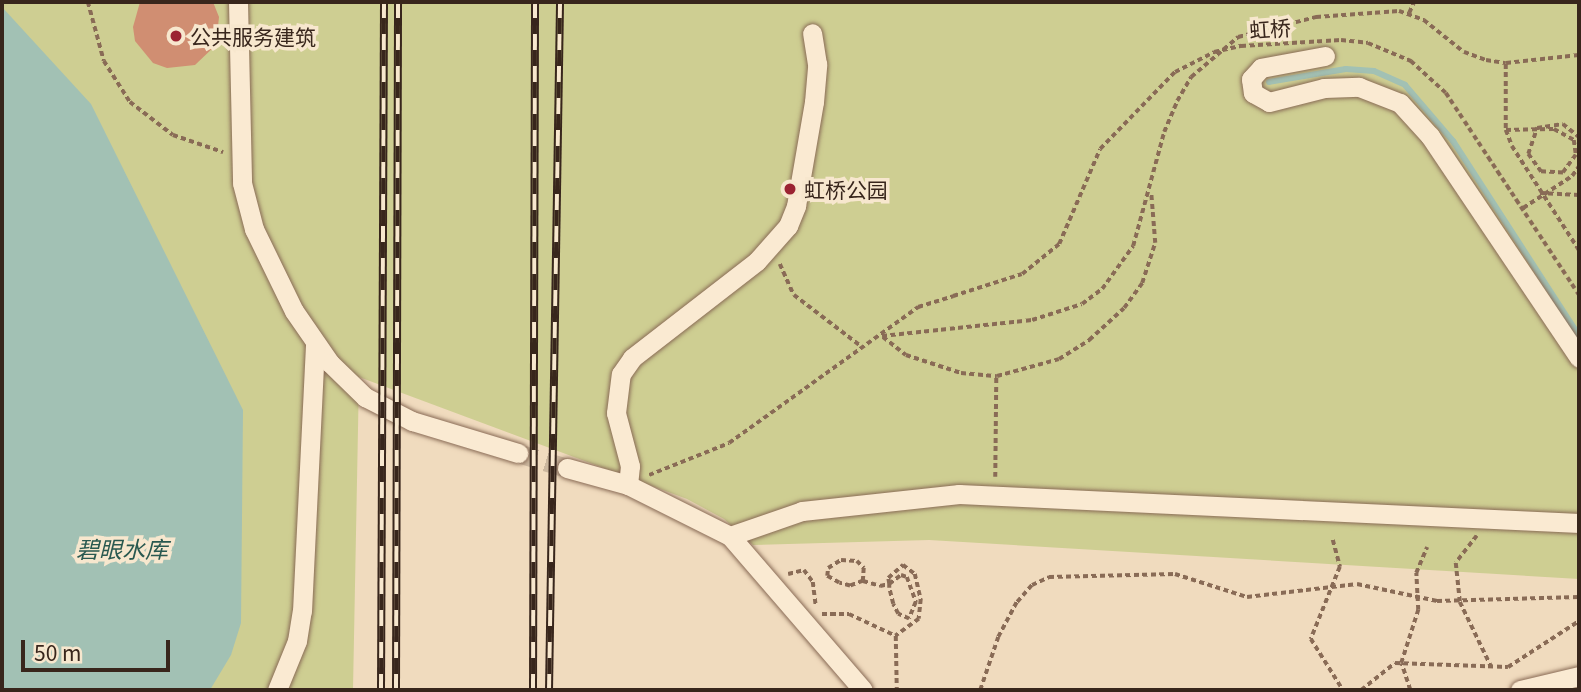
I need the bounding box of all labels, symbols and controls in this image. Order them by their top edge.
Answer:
street label: 虹桥 [1248,14,1292,42]
place label: 公共服务建筑 [190,23,316,49]
marker: 公共服务建筑 [168,28,184,44]
place label: 虹桥公园 [804,176,888,202]
marker: 虹桥公园 [782,181,798,197]
water label: 碧眼水库 [76,534,168,562]
scale bar [24,626,173,670]
text: 50 m [34,637,81,667]

